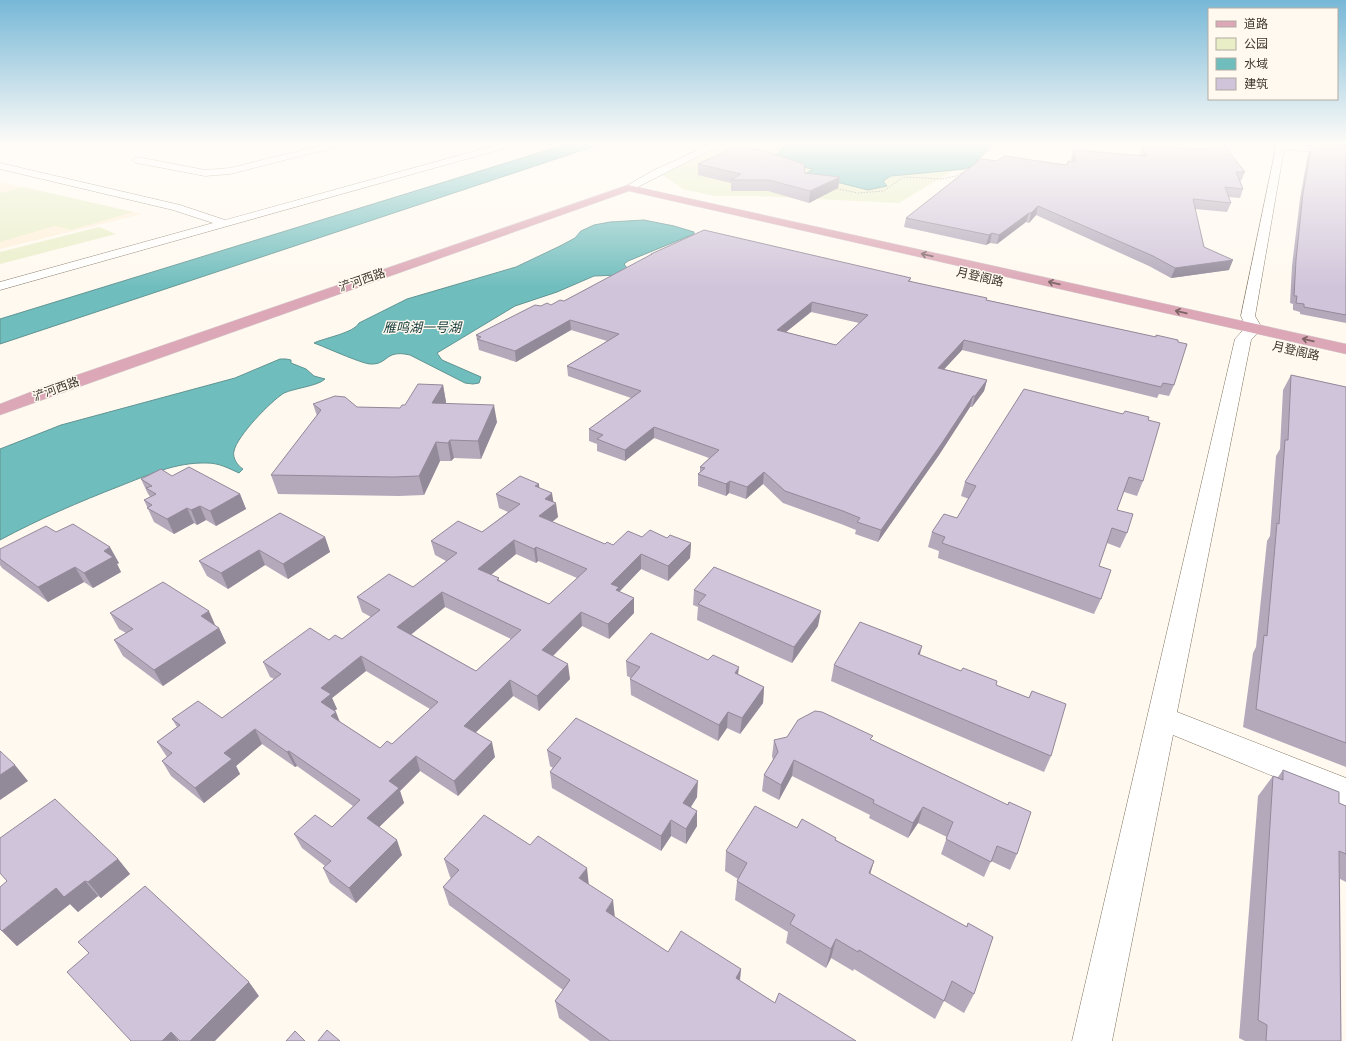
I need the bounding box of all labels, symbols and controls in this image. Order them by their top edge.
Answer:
legend [1208,8,1338,100]
text: 道路 [1244,17,1268,31]
text: 公园 [1244,37,1268,51]
text: 水域 [1244,57,1268,71]
text: 建筑 [1244,77,1268,91]
one-way arrow [921,250,934,258]
street label: 月登阁路 [955,265,1005,289]
street label: 浐河西路 [337,266,387,294]
one-way arrow [1048,279,1061,287]
one-way arrow [1175,307,1188,315]
water label: 雁鸣湖一号湖 [383,320,463,335]
one-way arrow [1302,336,1315,344]
street label: 月登阁路 [1271,339,1321,363]
street label: 浐河西路 [31,374,81,404]

